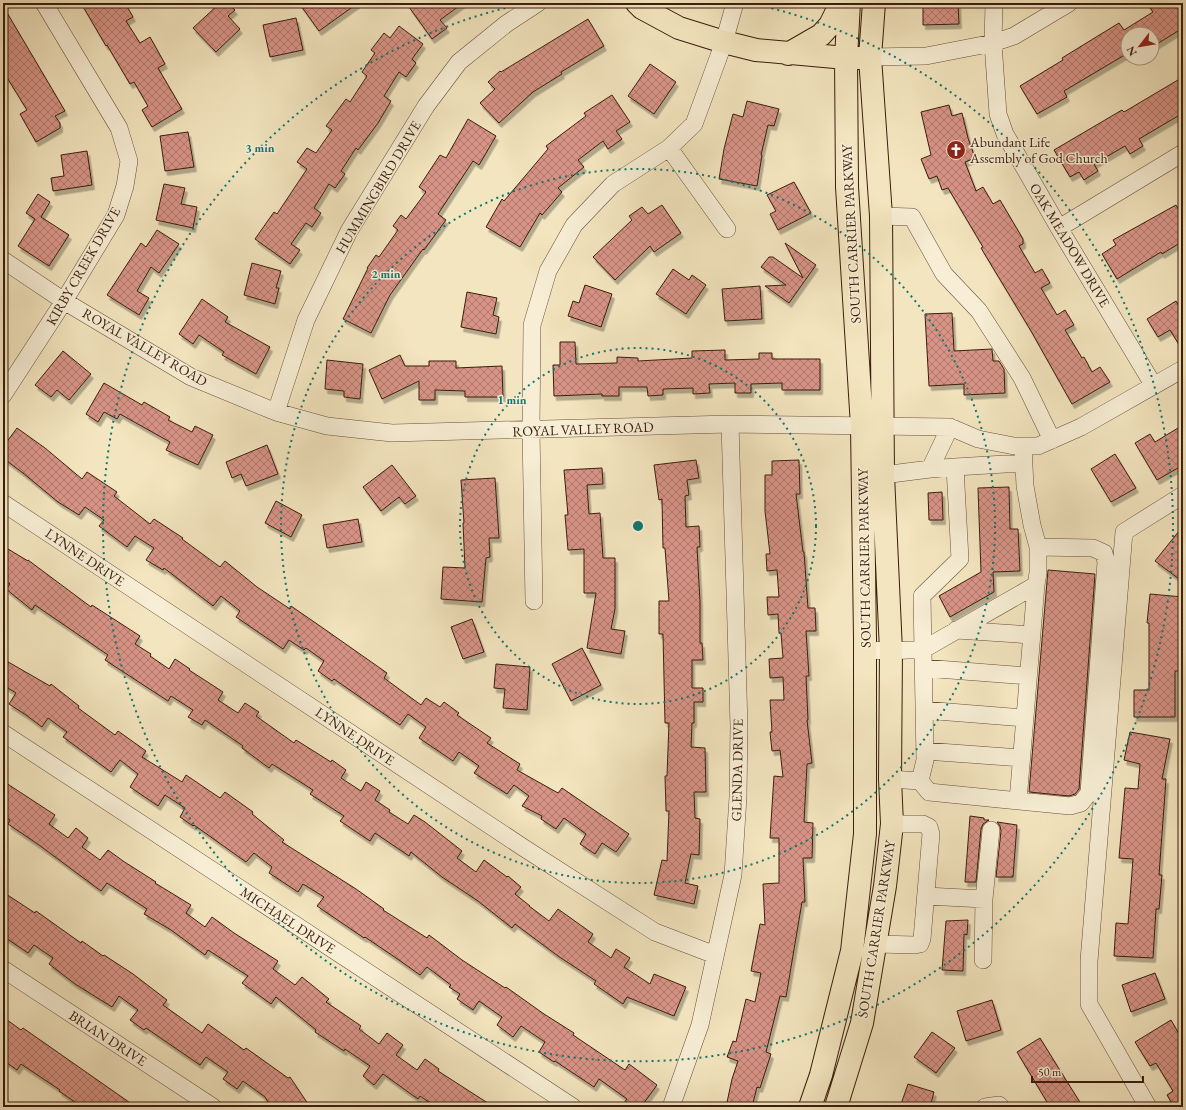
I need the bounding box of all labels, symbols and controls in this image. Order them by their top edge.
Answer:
north arrow [1120,26,1160,66]
text: N [1123,44,1140,59]
street label: HUMMINGBIRD DRIVE [331,117,425,257]
place label: Abundant Life Assembly of God Church [969,133,1108,167]
church icon: Abundant Life Assembly of God Church [945,139,967,161]
text: 3 min [245,140,275,156]
street label: SOUTH CARRIER PARKWAY [837,143,865,324]
street label: OAK MEADOW DRIVE [1026,180,1114,310]
street label: KIRBY CREEK DRIVE [42,203,124,328]
text: 2 min [371,266,401,282]
street label: ROYAL VALLEY ROAD [79,304,211,390]
text: 1 min [497,392,527,408]
street label: ROYAL VALLEY ROAD [512,418,654,440]
street label: SOUTH CARRIER PARKWAY [853,467,875,648]
centre of rings [631,519,645,533]
street label: LYNNE DRIVE [42,524,128,590]
street label: LYNNE DRIVE [312,703,398,769]
street label: GLENDA DRIVE [727,718,747,821]
street label: SOUTH CARRIER PARKWAY [853,838,899,1019]
street label: MICHAEL DRIVE [237,883,339,958]
street label: BRIAN DRIVE [66,1006,150,1070]
scale bar [1032,1058,1143,1084]
text: 50 m [1038,1064,1062,1080]

